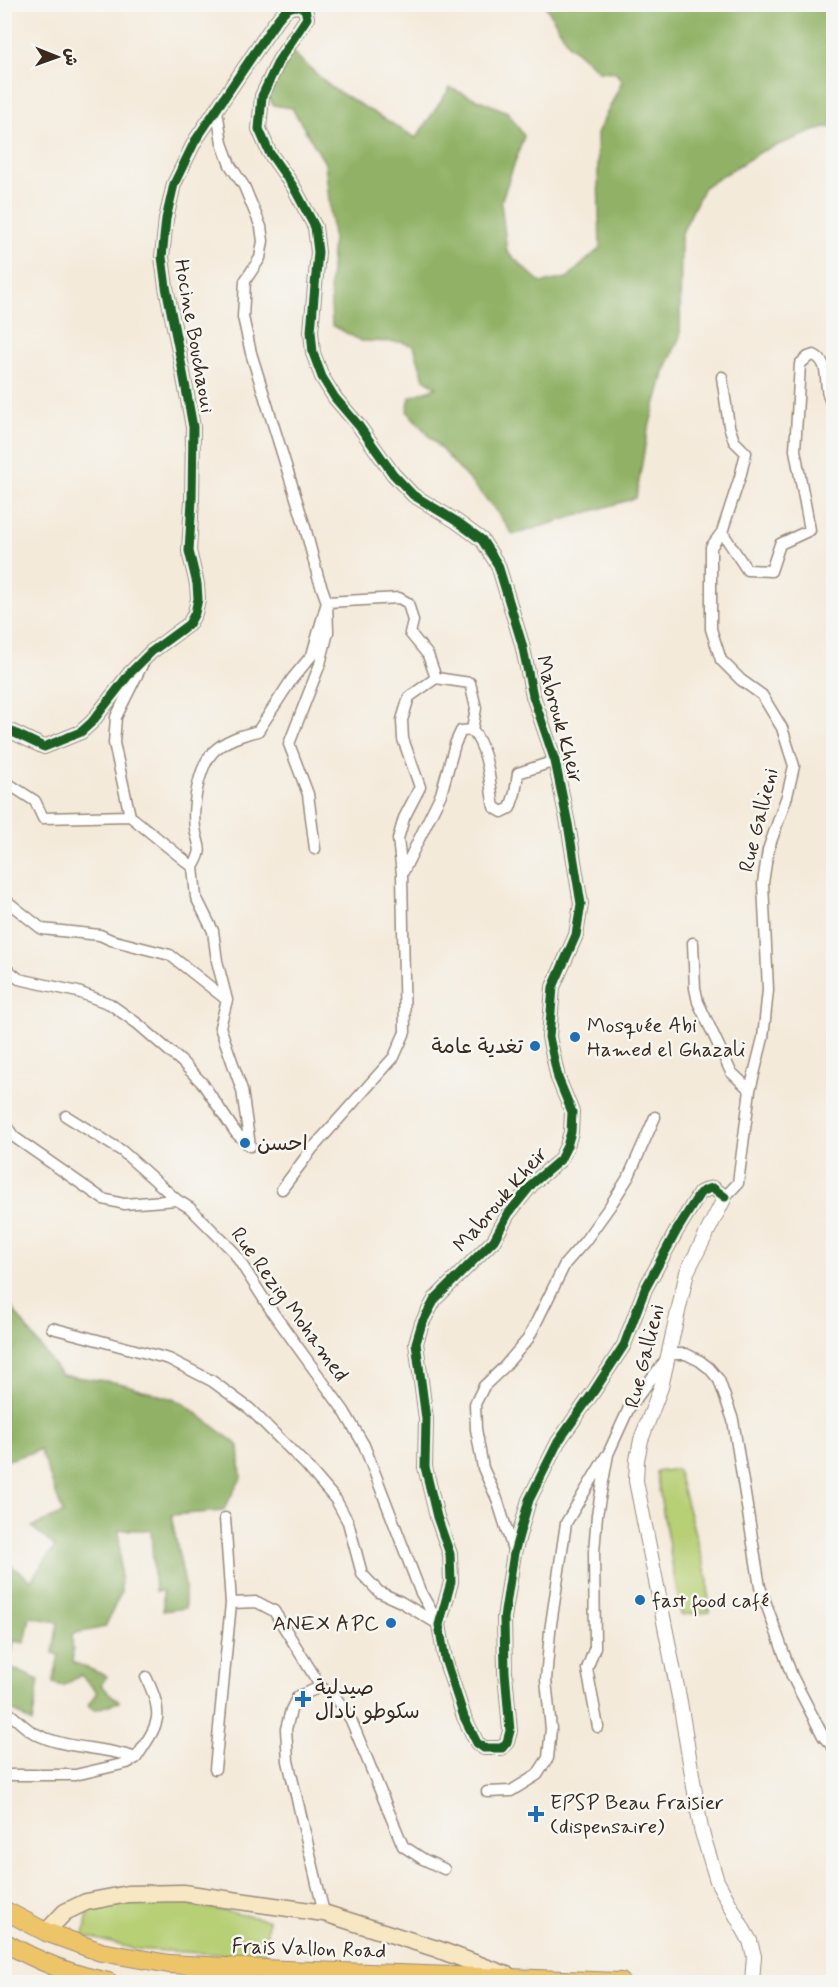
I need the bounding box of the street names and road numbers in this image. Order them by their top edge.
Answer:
street label: Hocine Bouchaoui [167,257,221,416]
street label: Mabrouk Kheir [529,652,590,786]
street label: Rue Gallieni [733,765,785,875]
street label: Mabrouk Kheir [447,1141,554,1258]
street label: Rue Rezig Mohamed [223,1222,355,1388]
street label: Rue Gallieni [619,1301,671,1411]
street label: Frais Vallon Road [231,1932,387,1966]

